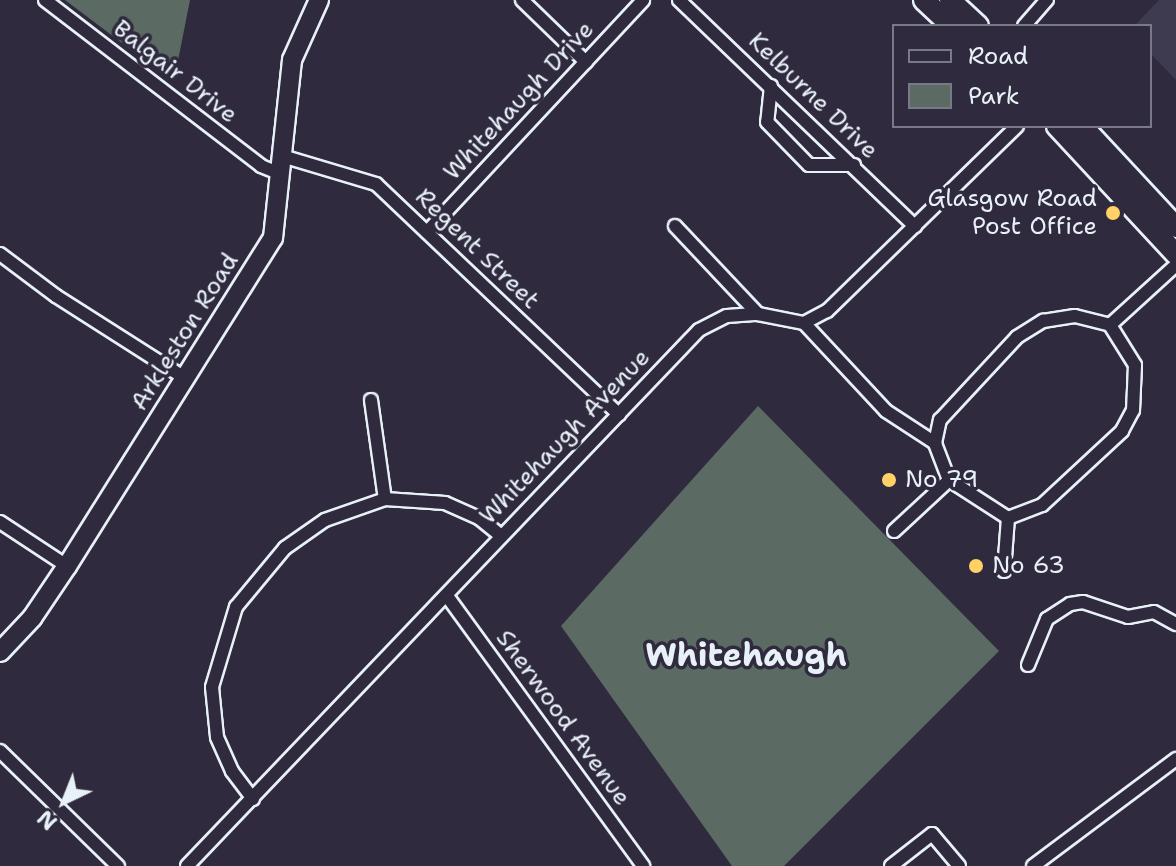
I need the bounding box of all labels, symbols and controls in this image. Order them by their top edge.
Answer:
street label: Balgair Drive [107,15,243,129]
street label: Whitehaugh Drive [438,16,600,186]
legend [892,24,1152,128]
street label: Kelburne Drive [742,27,884,165]
text: Road [968,40,1028,72]
text: Park [968,80,1020,112]
street label: Regent Street [409,183,545,315]
place label: Glasgow Road Post Office [927,185,1097,241]
marker: Glasgow Road Post Office [1104,204,1122,222]
street label: Arkleston Road [125,248,245,416]
street label: Whitehaugh Avenue [474,343,656,531]
place label: No 79 [905,466,978,494]
marker: No 79 [880,471,898,489]
place label: No 63 [992,552,1065,580]
marker: No 63 [967,557,985,575]
street label: Sherwood Avenue [490,625,636,811]
district label: Whitehaugh [645,636,847,674]
north arrow [24,762,104,842]
text: N [31,803,64,836]

